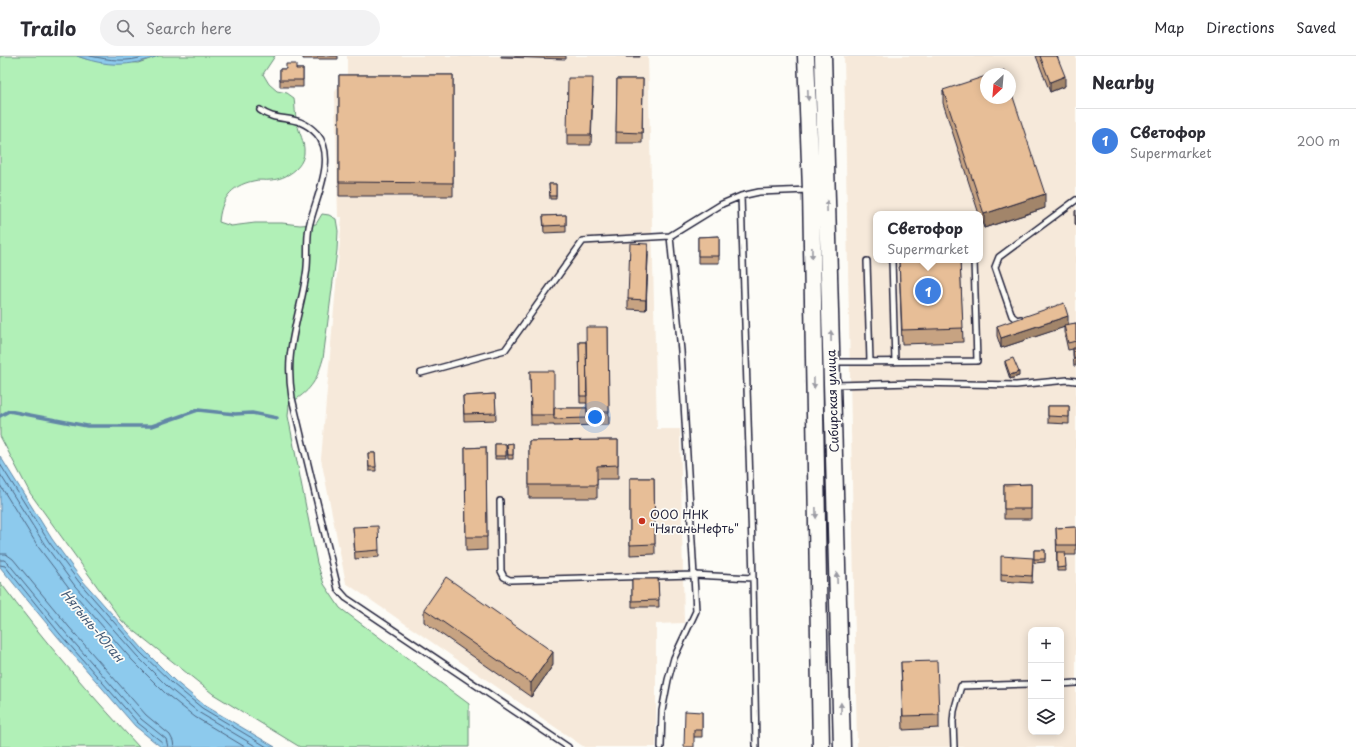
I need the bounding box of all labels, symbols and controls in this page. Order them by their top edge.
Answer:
search box [100,10,380,46]
text: Trailo [20,14,76,42]
text: Search here [146,16,232,39]
icon: search [114,17,136,39]
text: Map [1154,17,1184,38]
text: Directions [1206,17,1274,38]
text: Saved [1296,17,1336,38]
north arrow [980,68,1016,104]
text: Nearby [1092,69,1154,95]
one-way arrow [804,89,811,101]
text: Светофор [1130,120,1206,143]
text: 1 [1102,131,1108,150]
text: 200 m [1297,131,1340,150]
text: Supermarket [1130,143,1212,162]
one-way arrow [824,200,831,212]
popup [873,211,983,263]
text: Светофор [887,216,963,239]
text: Supermarket [887,239,969,258]
one-way arrow [809,247,815,260]
pin: 1 [915,276,941,306]
one-way arrow [827,330,834,342]
street label: Сибирская улица [821,349,843,453]
one-way arrow [811,377,817,390]
your location [585,407,605,427]
place label: ООО ННК "НяганьНефть" [650,505,739,537]
one-way arrow [813,507,819,520]
marker: ООО ННК "НяганьНефть" [637,516,647,526]
one-way arrow [834,571,840,584]
water label: Нягынь-Юган [57,585,130,666]
map controls [1028,627,1064,735]
button: + [1028,627,1064,663]
button: − [1028,663,1064,699]
button: layers [1028,699,1064,735]
one-way arrow [837,702,844,714]

